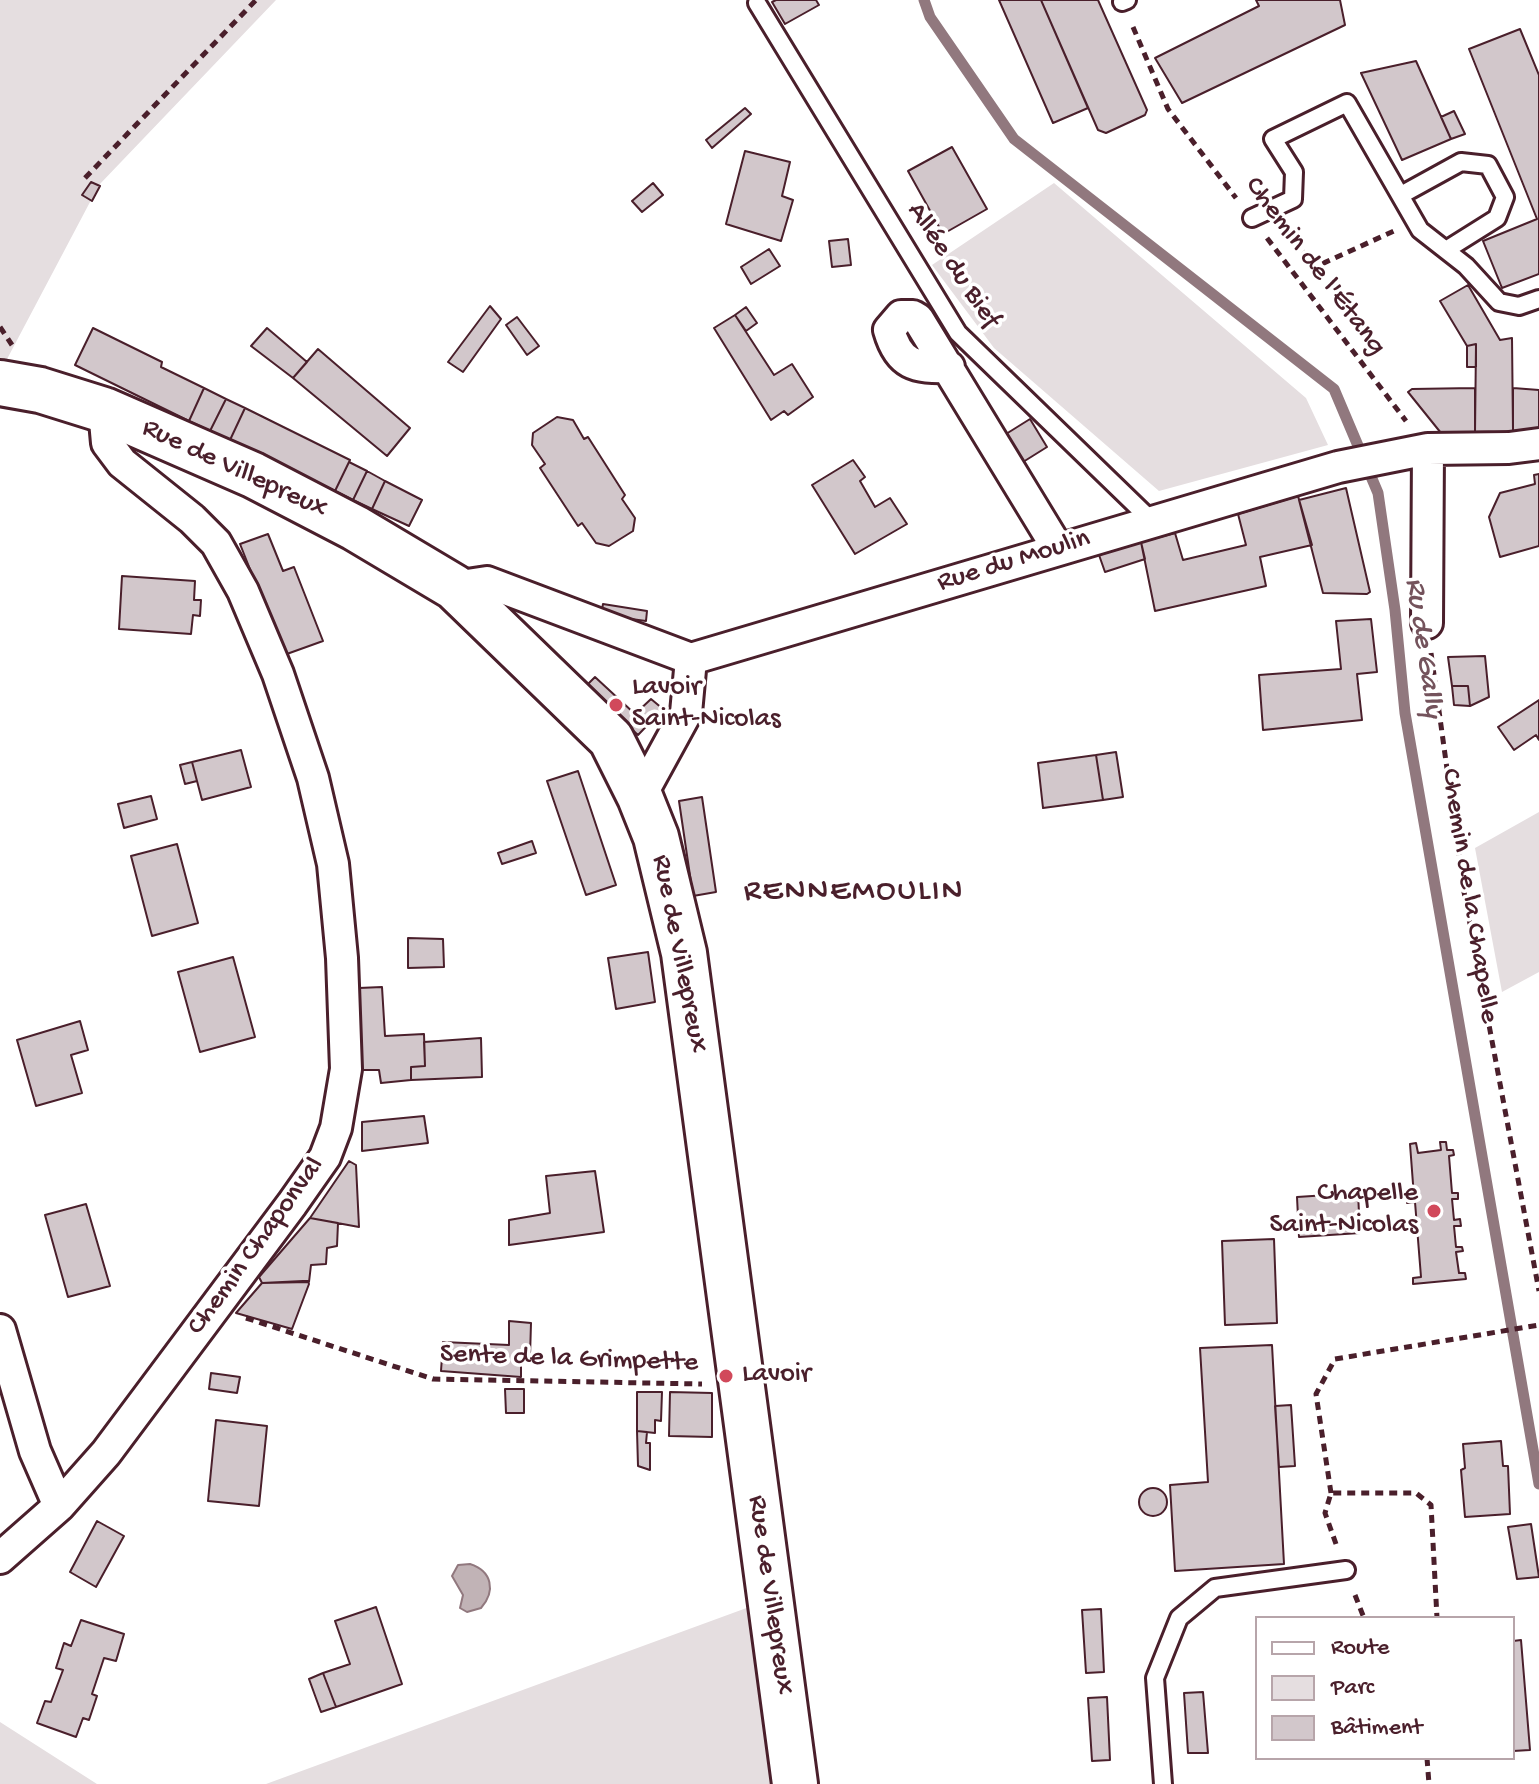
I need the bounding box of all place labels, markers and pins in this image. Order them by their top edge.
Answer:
place label: Lavoir Saint-Nicolas [632,672,781,738]
marker: Lavoir Saint-Nicolas [607,696,625,714]
place label: Chapelle Saint-Nicolas [1269,1178,1418,1244]
marker: Chapelle Saint-Nicolas [1425,1202,1443,1220]
place label: Lavoir [742,1359,811,1393]
marker: Lavoir [717,1367,735,1385]

